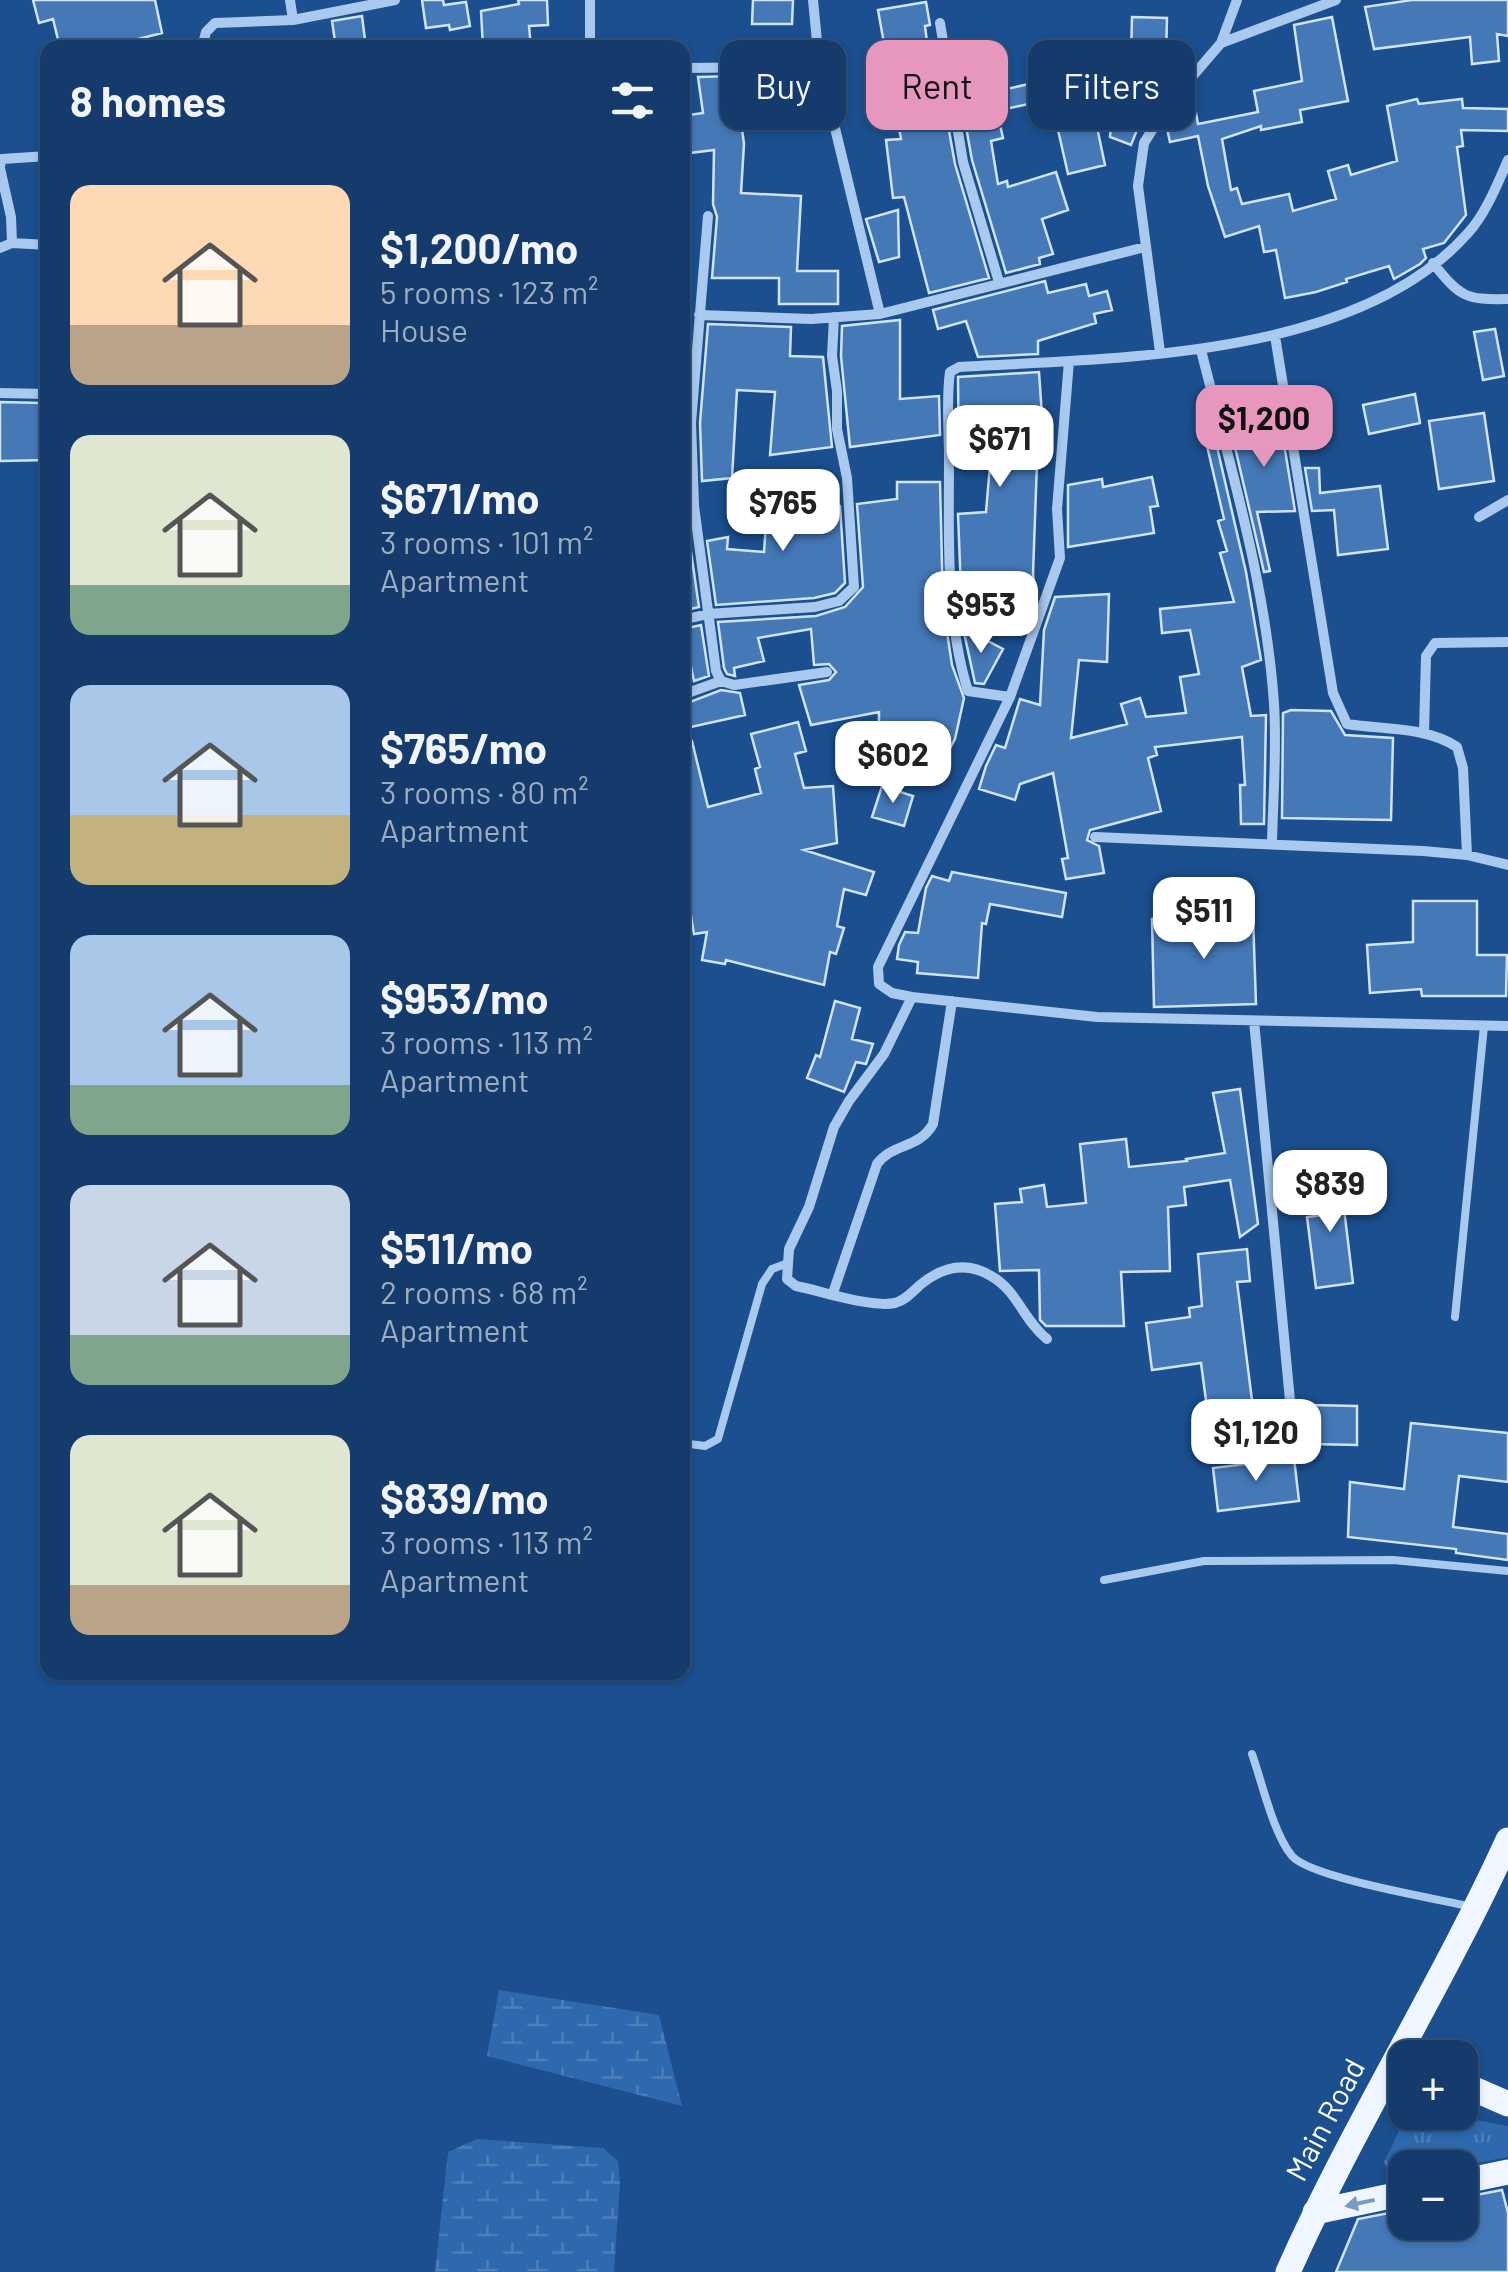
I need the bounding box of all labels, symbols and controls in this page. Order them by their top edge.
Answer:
chip: Buy [720,40,846,130]
chip: Rent [866,40,1008,130]
chip: Filters [1028,40,1195,130]
icon: filters [605,73,660,128]
text: 8 homes [70,75,226,125]
text: $1,200/mo [380,222,578,272]
icon: home [150,225,270,345]
text: 5 rooms · 123 m² [380,272,599,310]
text: House [380,310,468,348]
pin: $1,200 [1183,385,1345,470]
text: $1,200 [1218,398,1310,436]
pin: $671 [941,405,1059,490]
text: $671 [969,418,1031,456]
pin: $765 [724,469,842,554]
text: $671/mo [380,472,540,522]
icon: home [150,475,270,595]
text: $765 [749,482,817,520]
text: 3 rooms · 101 m² [380,522,594,560]
text: Apartment [380,560,529,598]
pin: $953 [922,571,1040,656]
text: $953 [946,584,1016,622]
pin: $602 [834,721,952,806]
text: $765/mo [380,722,547,772]
icon: home [150,725,270,845]
text: $602 [857,734,929,772]
text: 3 rooms · 80 m² [380,772,589,810]
text: Apartment [380,810,529,848]
pin: $511 [1145,877,1263,962]
text: $511 [1175,890,1233,928]
text: $953/mo [380,972,549,1022]
icon: home [150,975,270,1095]
text: 3 rooms · 113 m² [380,1022,593,1060]
text: Apartment [380,1060,529,1098]
pin: $839 [1271,1150,1389,1235]
text: $839 [1295,1163,1365,1201]
text: $511/mo [380,1222,533,1272]
icon: home [150,1225,270,1345]
text: 2 rooms · 68 m² [380,1272,588,1310]
text: Apartment [380,1310,529,1348]
pin: $1,120 [1175,1399,1337,1484]
text: $1,120 [1213,1412,1299,1450]
text: $839/mo [380,1472,549,1522]
icon: home [150,1475,270,1595]
text: 3 rooms · 113 m² [380,1522,593,1560]
text: Apartment [380,1560,529,1598]
map controls [1388,2040,1478,2240]
button: + [1388,2040,1478,2130]
street label: Main Road [1277,2052,1371,2186]
button: − [1388,2150,1478,2240]
one-way arrow [1344,2195,1375,2211]

